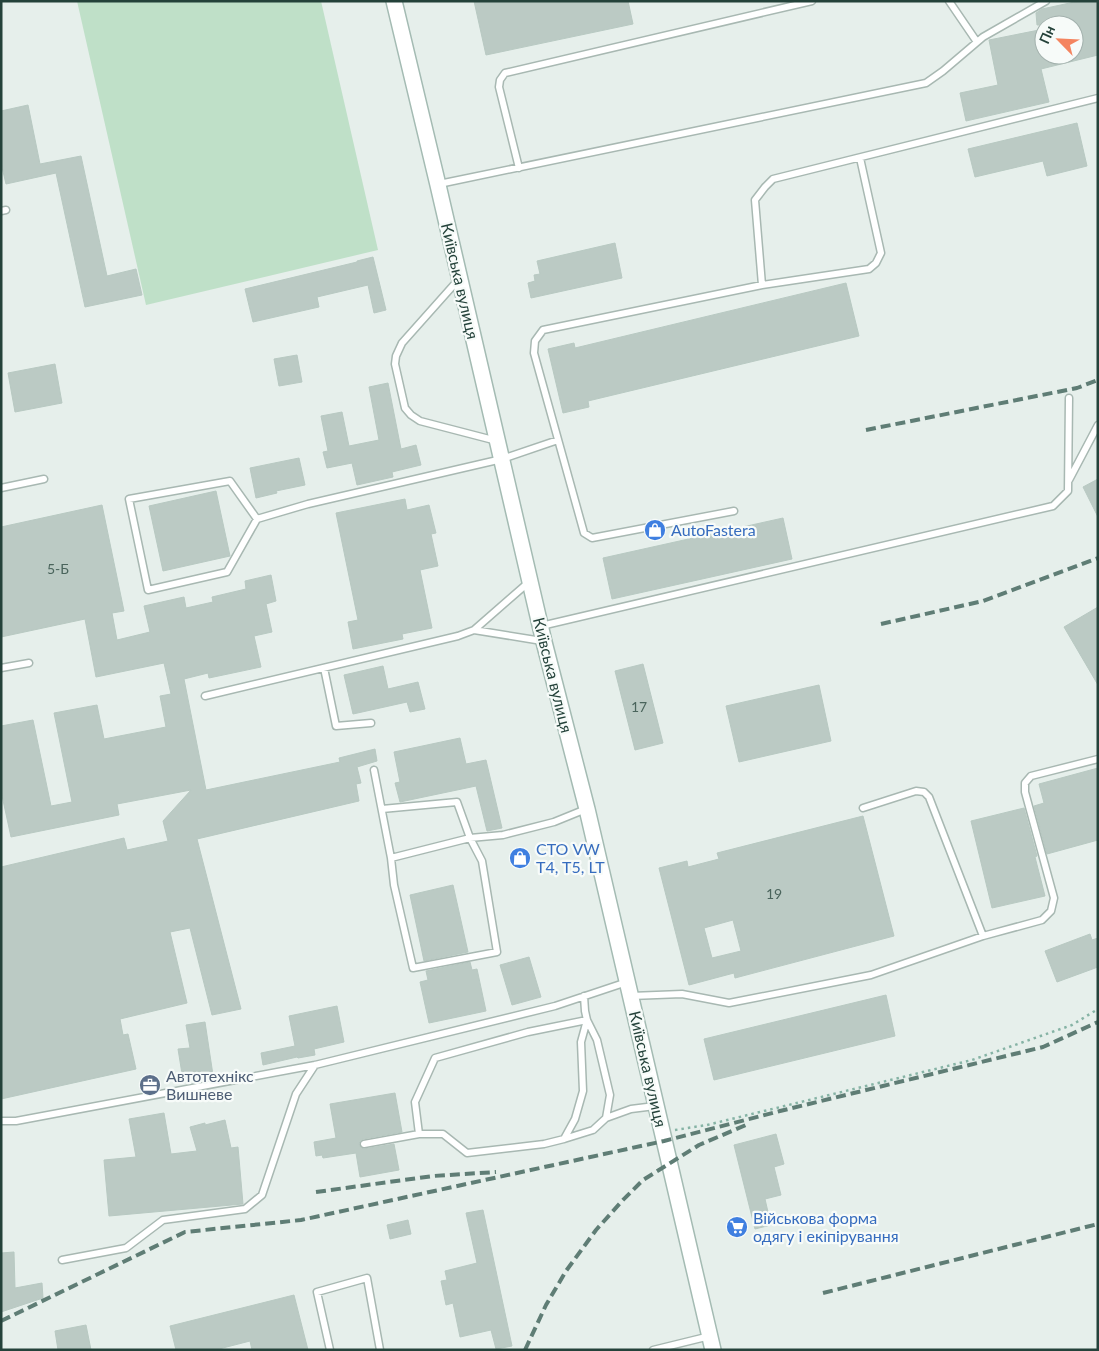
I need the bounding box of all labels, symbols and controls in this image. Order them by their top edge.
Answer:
north arrow [1034,15,1084,65]
text: Пн [1035,23,1058,46]
street label: Київська вулиця [438,221,483,341]
shop icon: AutoFastera [643,518,667,542]
place label: AutoFastera [671,520,756,539]
house number: 5-Б [47,560,69,577]
street label: Київська вулиця [530,615,577,735]
house number: 17 [631,698,647,715]
place label: СТО VW T4, T5, LT [536,839,605,876]
shop icon: СТО VW T4, T5, LT [508,846,532,870]
house number: 19 [766,885,782,902]
street label: Київська вулиця [626,1009,671,1129]
place label: Автотехнікс Вишневе [166,1066,254,1103]
office icon: Автотехнікс Вишневе [138,1073,162,1097]
place label: Військова форма одягу і екіпірування [753,1208,899,1245]
supermarket icon: Військова форма одягу і екіпірування [725,1215,749,1239]

